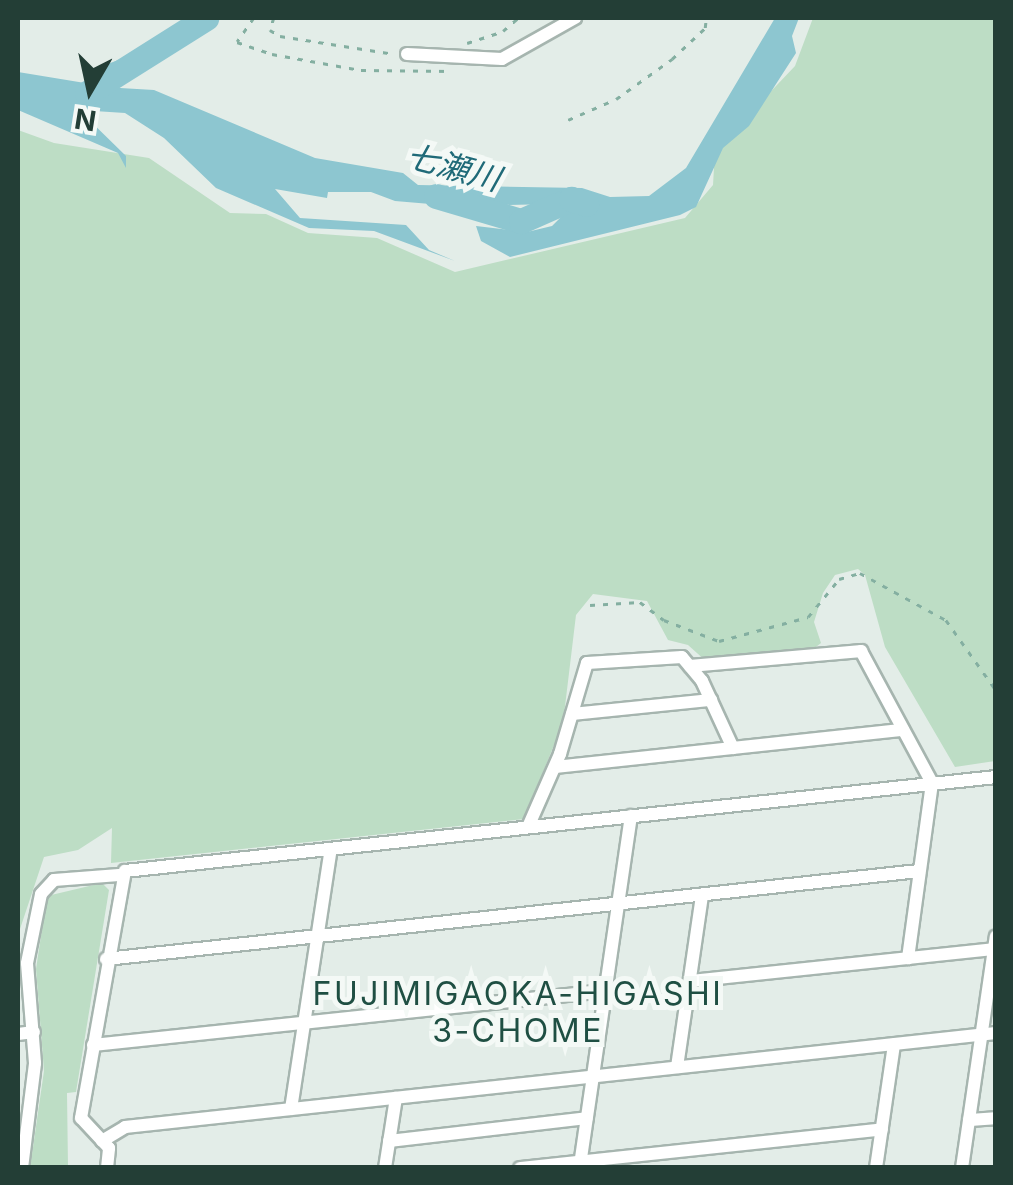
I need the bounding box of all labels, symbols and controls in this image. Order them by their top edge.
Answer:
north arrow [40,40,140,140]
text: N [72,101,99,138]
water label: 七瀬川 [402,137,504,199]
district label: FUJIMIGAOKA-HIGASHI 3-CHOME [313,976,723,1051]

